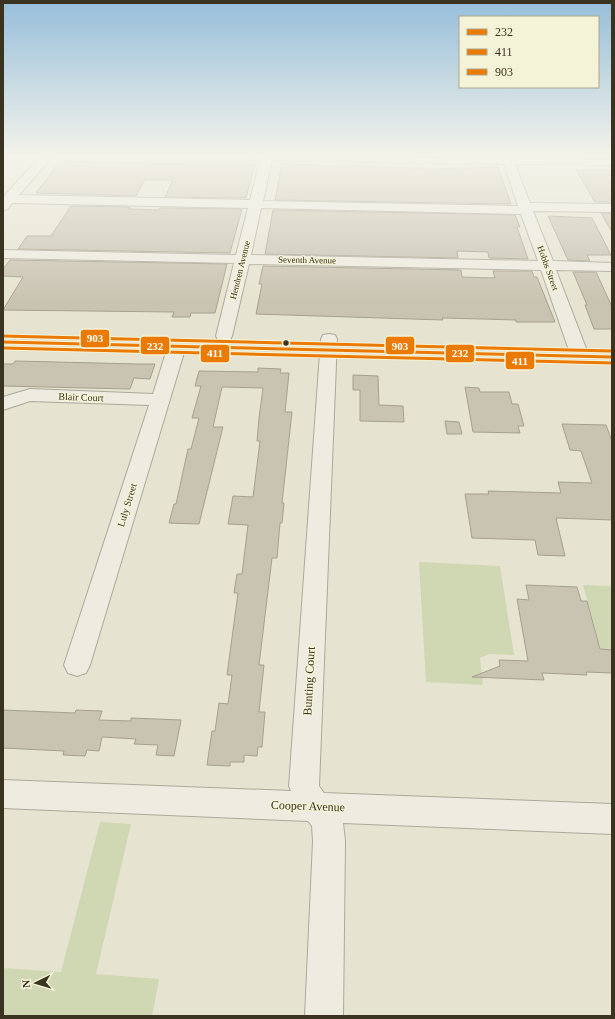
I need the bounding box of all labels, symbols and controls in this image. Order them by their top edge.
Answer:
legend [459,16,599,88]
text: 232 [495,25,513,39]
text: 411 [495,45,513,59]
text: 903 [495,65,513,79]
street label: Hendren Avenue [228,240,252,300]
street label: Hobbs Street [535,244,561,292]
street label: Seventh Avenue [278,254,336,266]
line badge: 903 [80,329,110,348]
text: 903 [87,332,104,344]
line badge: 232 [140,336,170,355]
line badge: 903 [385,336,415,355]
unlabelled marker [281,338,291,348]
text: 232 [147,340,164,352]
text: 903 [392,340,409,352]
line badge: 411 [200,344,230,363]
line badge: 232 [445,344,475,363]
text: 411 [207,347,223,359]
text: 232 [452,347,469,359]
line badge: 411 [505,351,535,370]
text: 411 [512,355,528,367]
street label: Blair Court [58,391,104,403]
street label: Luly Street [115,482,139,528]
street label: Bunting Court [300,646,318,716]
street label: Cooper Avenue [271,798,345,814]
north arrow [16,963,56,1003]
text: N [20,979,32,988]

